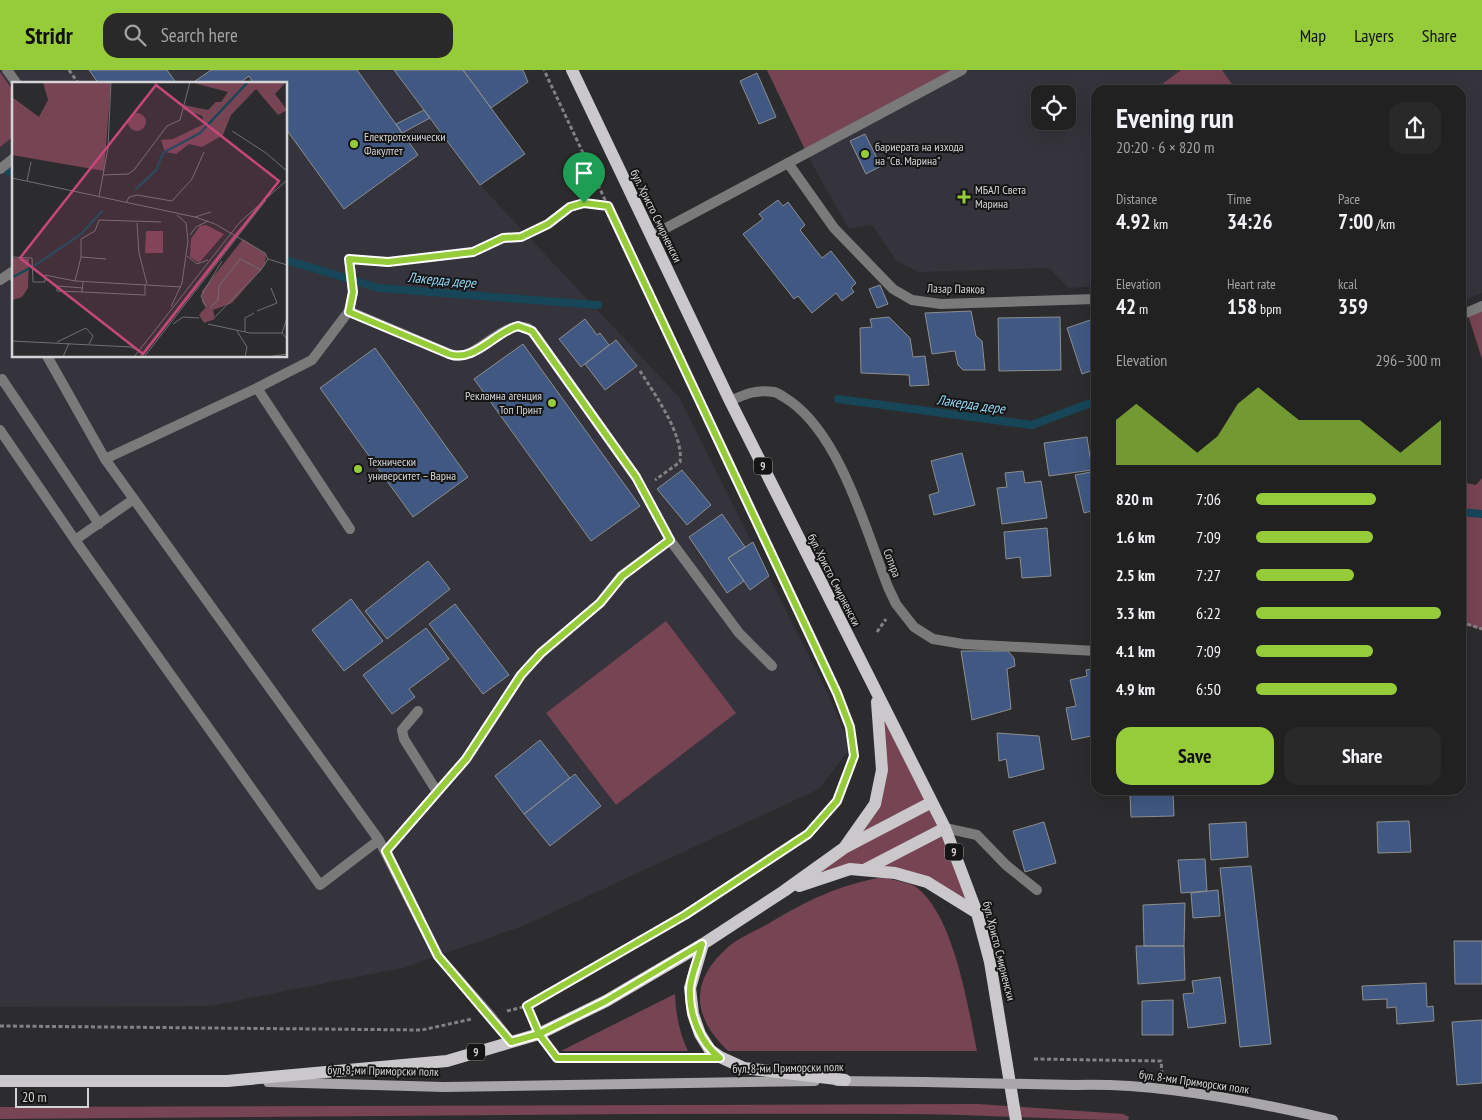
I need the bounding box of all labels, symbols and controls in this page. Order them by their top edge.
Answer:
search box [103,13,453,58]
text: Stridr [25,20,73,51]
icon: search [121,21,149,49]
text: Search here [161,23,238,47]
text: Map [1300,24,1326,47]
text: Layers [1354,24,1394,47]
text: Share [1422,24,1457,47]
inset map [12,82,288,358]
map controls [1031,85,1076,130]
button: locate [1031,85,1076,130]
text: Evening run [1116,99,1234,136]
button: share [1389,102,1441,154]
place label: Електротехнически Факултет [364,129,445,158]
text: 20:20 · 6 × 820 m [1116,137,1214,157]
marker: Електротехнически Факултет [348,138,360,150]
place label: бариерата на изхода на "Св. Марина" [875,139,964,168]
marker: бариерата на изхода на "Св. Марина" [859,148,871,160]
pin [563,152,605,203]
icon: arrive [570,159,598,187]
street label: бул. Христо Смирненски [627,167,686,265]
place label: МБАЛ Света Марина [975,182,1026,211]
marker: МБАЛ Света Марина [957,190,971,204]
text: Distance [1116,190,1157,208]
text: Time [1227,190,1251,208]
text: Pace [1338,190,1360,208]
text: 4.92 [1116,208,1151,235]
text: 34:26 [1227,208,1272,235]
text: 7:00 [1338,208,1373,235]
text: km [1151,215,1168,233]
text: /km [1373,215,1395,233]
water label: Лакерда дере [406,268,478,292]
text: Elevation [1116,275,1161,293]
text: Heart rate [1227,275,1276,293]
text: kcal [1338,275,1357,293]
street label: Лазар Паяков [926,280,985,297]
text: 42 [1116,293,1136,320]
text: 158 [1227,293,1257,320]
text: 359 [1338,293,1368,320]
text: m [1136,300,1148,318]
text: bpm [1257,300,1281,318]
text: Elevation [1116,350,1167,370]
text: 296–300 m [1376,350,1441,370]
place label: Рекламна агенция Топ Принт [465,388,542,417]
water label: Лакерда дере [935,390,1007,418]
marker: Рекламна агенция Топ Принт [546,397,558,409]
place label: Технически университет – Варна [368,454,456,483]
road number: 9 [754,458,772,474]
marker: Технически университет – Варна [352,463,364,475]
text: 820 m [1116,489,1153,509]
text: 7:06 [1196,489,1221,509]
text: 1.6 km [1116,527,1155,547]
text: 7:09 [1196,527,1221,547]
street label: бул. Христо Смирненски [805,531,864,629]
street label: Сотира [880,546,905,579]
text: 2.5 km [1116,565,1155,585]
text: 7:27 [1196,565,1221,585]
text: 3.3 km [1116,603,1155,623]
text: 6:22 [1196,603,1221,623]
text: 4.1 km [1116,641,1155,661]
text: 7:09 [1196,641,1221,661]
text: 4.9 km [1116,679,1155,699]
text: 6:50 [1196,679,1221,699]
button: Save [1116,727,1274,785]
button: Share [1284,727,1441,785]
road number: 9 [945,844,963,860]
street label: бул. Христо Смирненски [980,900,1019,1002]
road number: 9 [467,1044,485,1060]
street label: бул. 8-ми Приморски полк [732,1059,844,1076]
street label: бул. 8-ми Приморски полк [327,1062,439,1079]
street label: бул. 8-ми Приморски полк [1138,1066,1251,1097]
scale bar [15,1085,89,1108]
text: 20 m [22,1088,47,1106]

